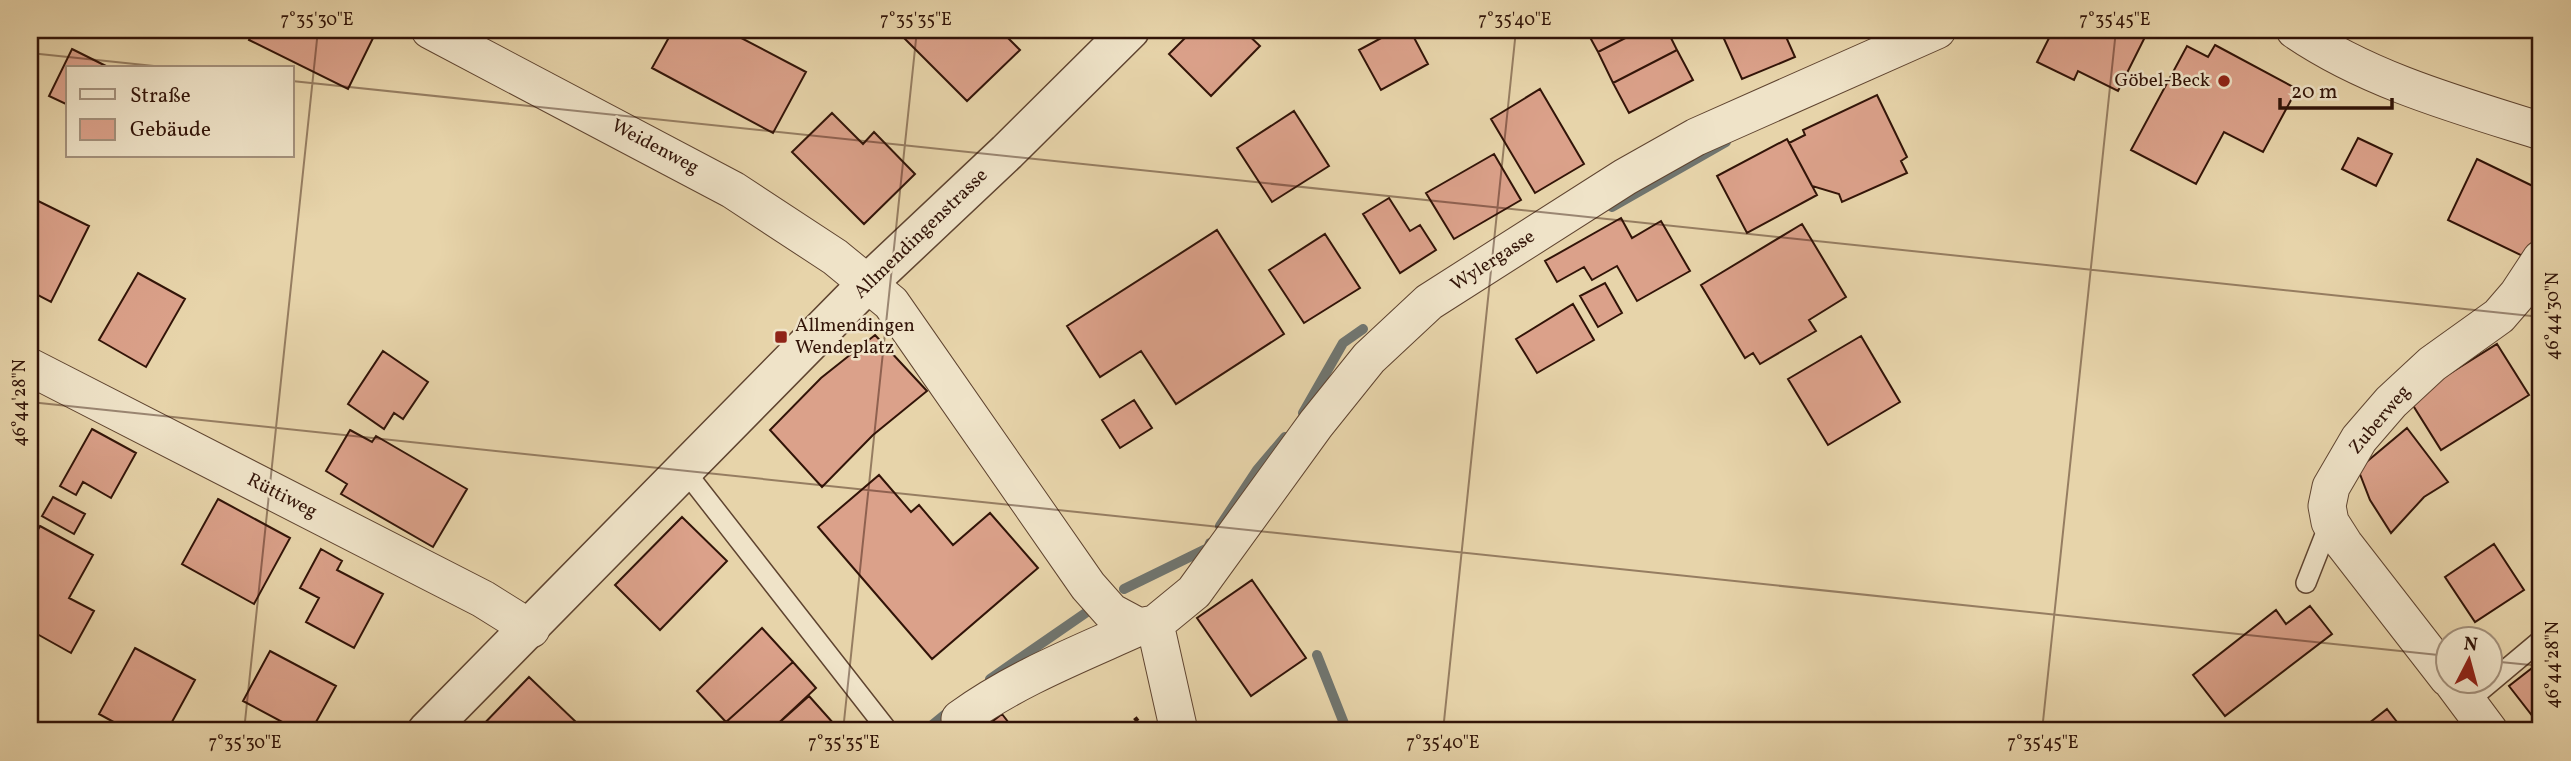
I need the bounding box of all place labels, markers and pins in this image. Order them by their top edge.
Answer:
place label: Göbel-Beck [2115,68,2210,94]
marker: Göbel-Beck [2216,73,2232,89]
place label: Allmendingen Wendeplatz [795,313,915,361]
marker: Allmendingen Wendeplatz [773,329,789,345]

